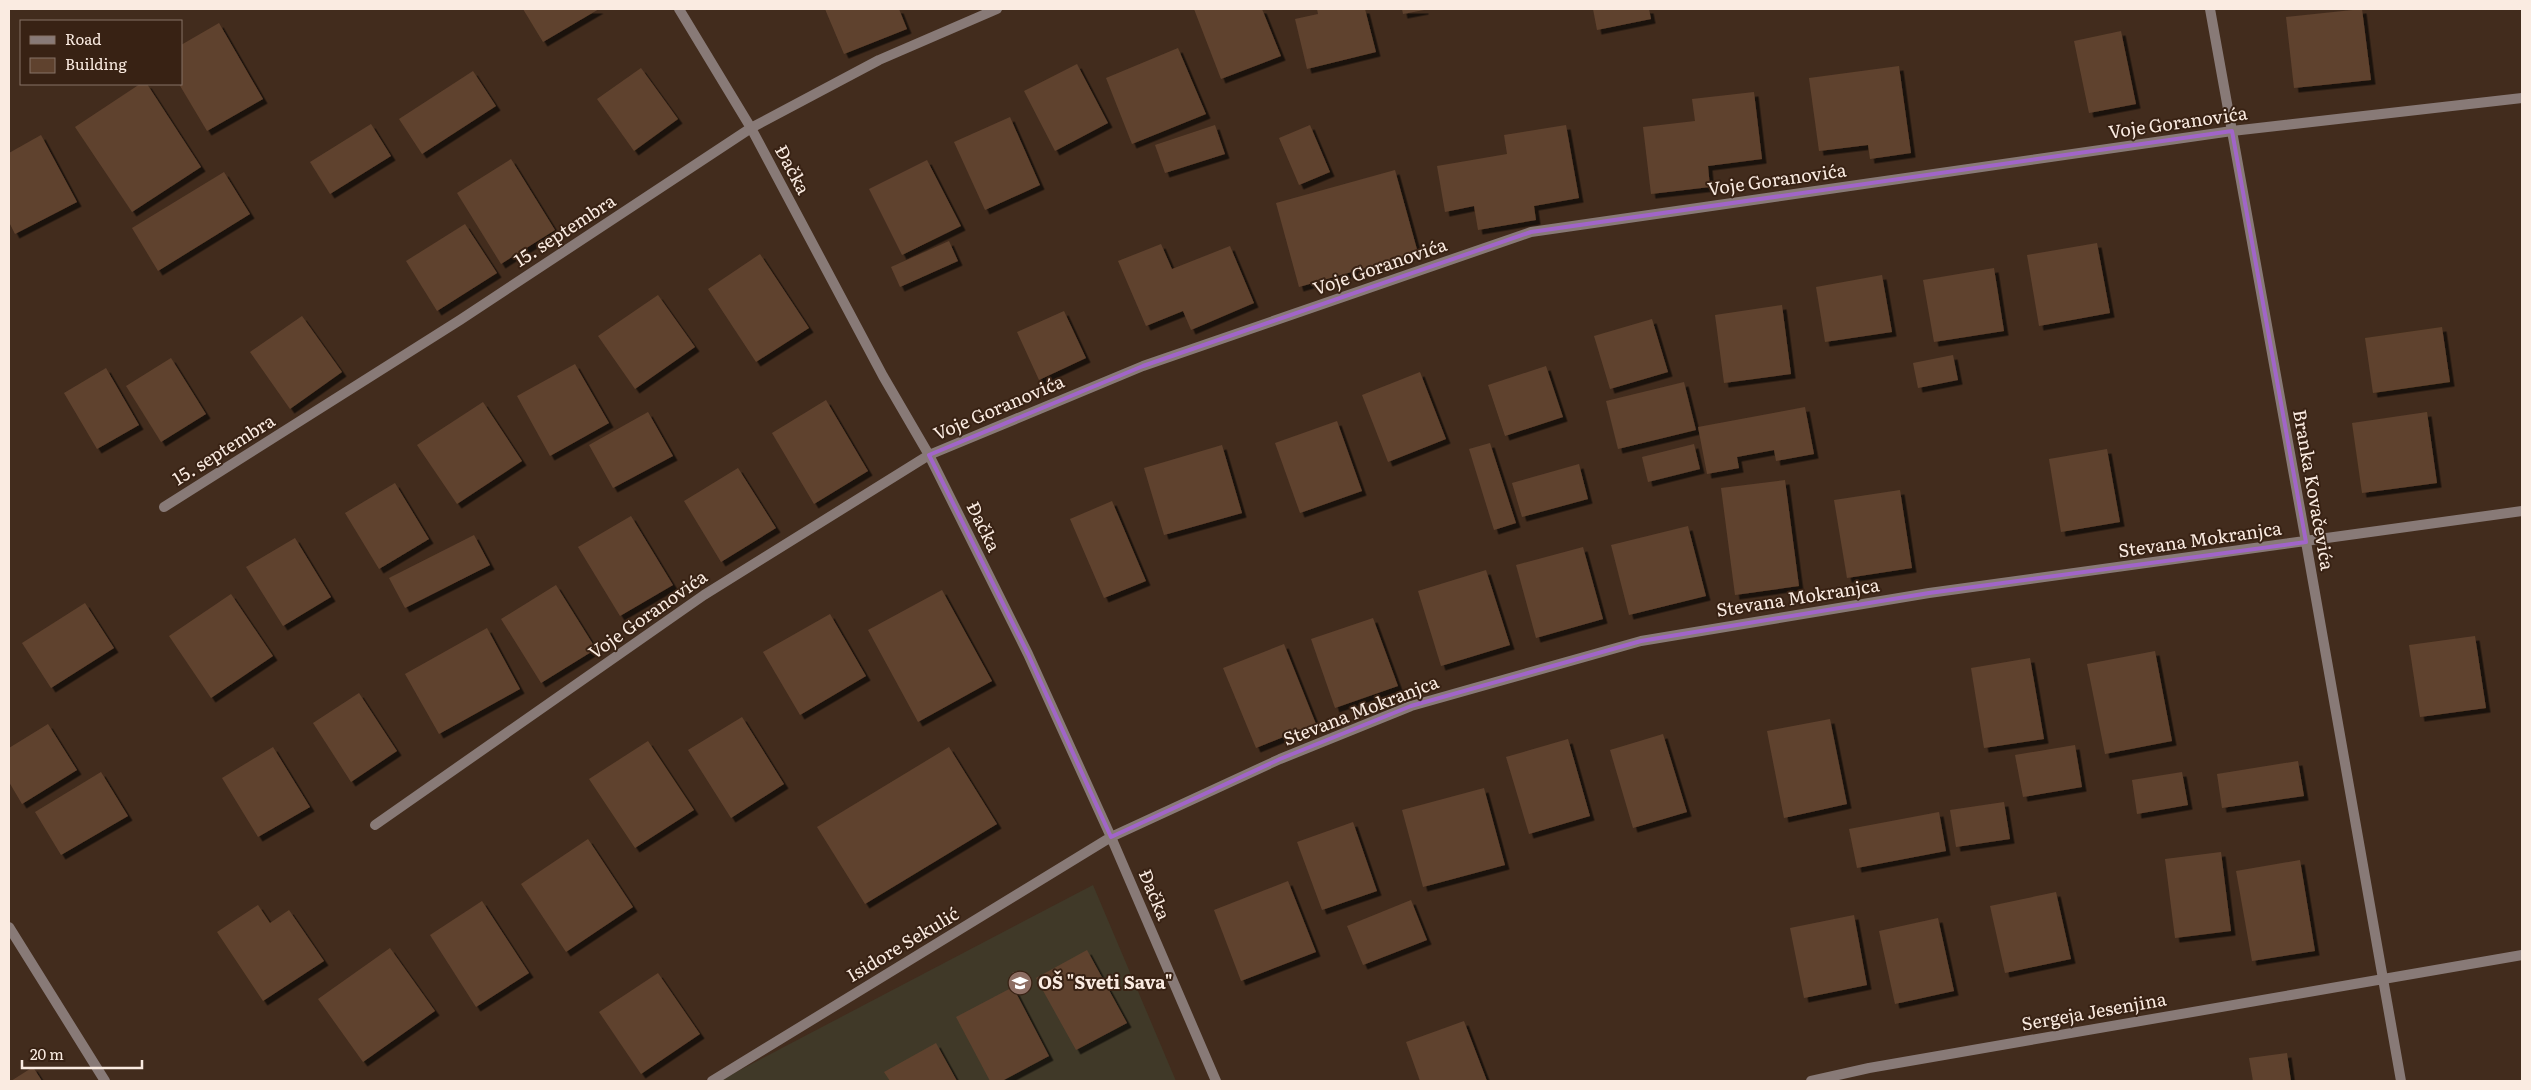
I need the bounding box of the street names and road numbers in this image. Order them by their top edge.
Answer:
street label: Voje Goranovića [2107,98,2249,145]
street label: Đačka [769,140,818,199]
street label: Voje Goranovića [1706,155,1848,202]
street label: 15. septembra [508,187,621,273]
street label: Voje Goranovića [1309,230,1450,301]
street label: Voje Goranovića [929,367,1068,446]
street label: 15. septembra [167,406,280,491]
street label: Branka Kovačevića [2287,407,2342,573]
street label: Đačka [961,497,1008,556]
street label: Stevana Mokranjca [2116,514,2284,563]
street label: Voje Goranovića [582,562,712,665]
street label: Stevana Mokranjca [1714,570,1882,623]
street label: Stevana Mokranjca [1279,667,1442,752]
street label: Đačka [1133,865,1178,924]
street label: Isidore Sekulić [841,899,964,988]
street label: Sergeja Jesenjina [2019,984,2169,1037]

